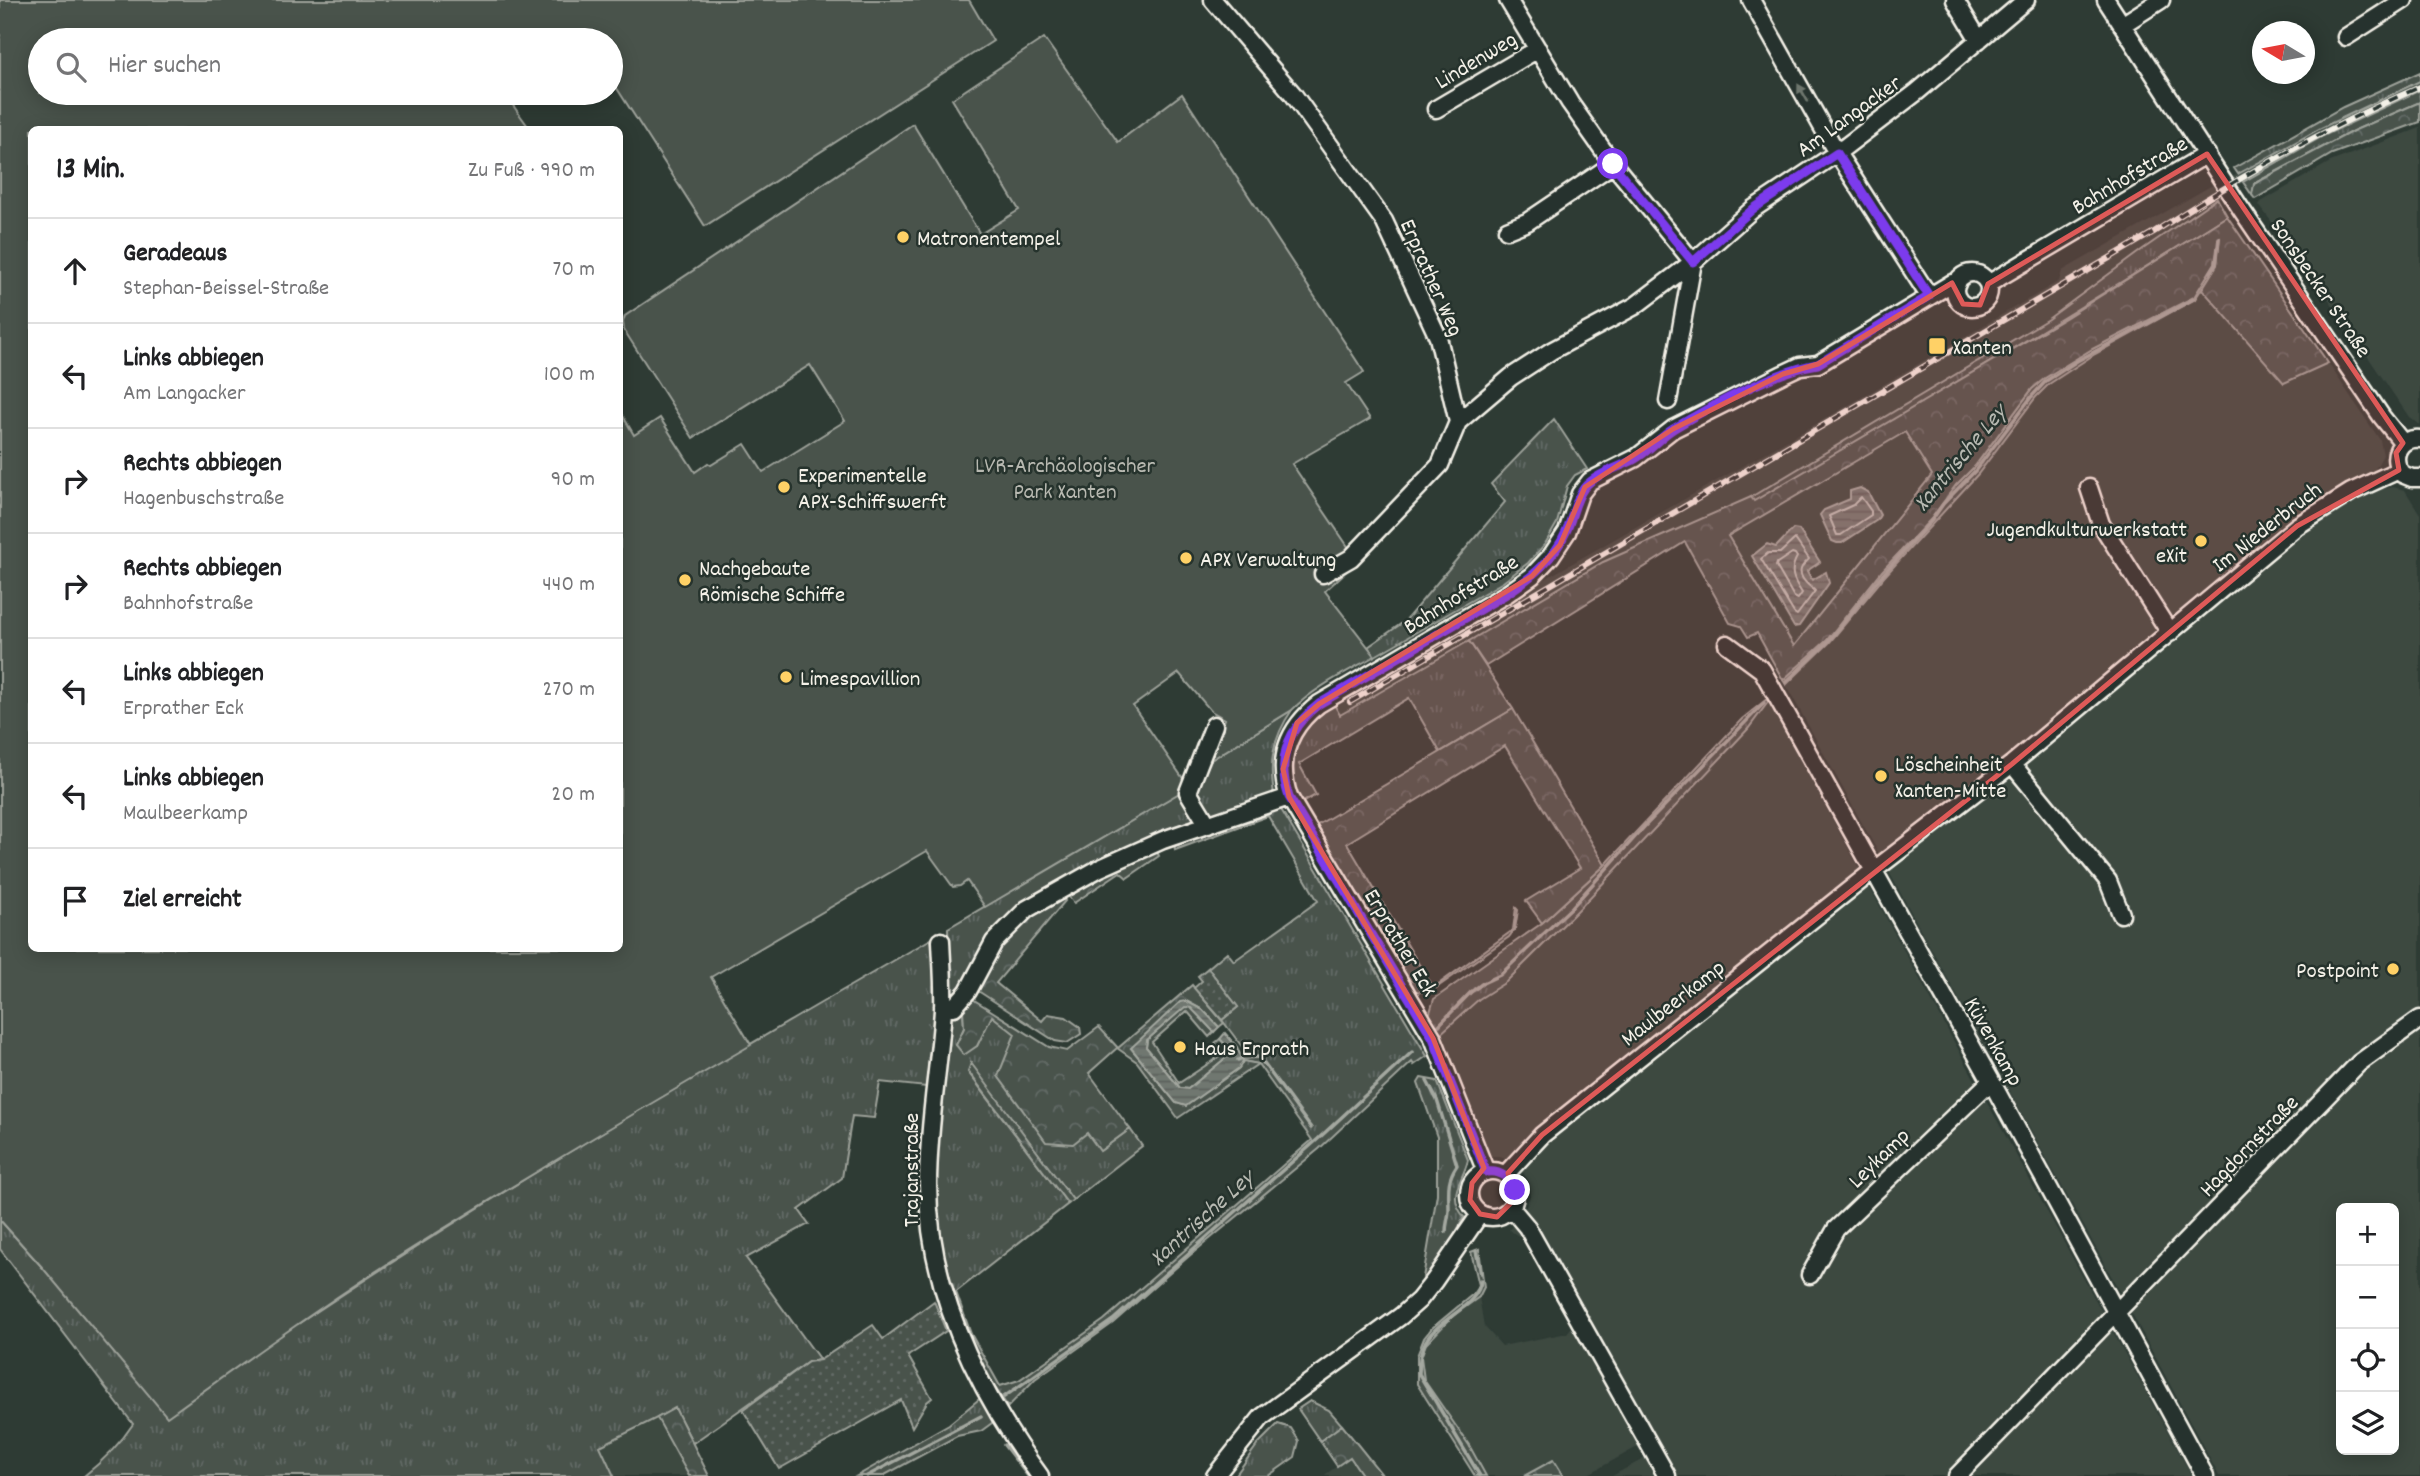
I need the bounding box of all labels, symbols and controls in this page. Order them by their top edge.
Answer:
north arrow [2252,21,2315,84]
street label: Lindenweg [1429,24,1524,100]
search box [28,28,623,105]
icon: search [52,48,90,86]
text: Hier suchen [108,48,221,85]
street label: Am Langacker [1791,68,1910,167]
one-way arrow [1797,84,1810,103]
street label: Bahnhofstraße [2066,129,2195,225]
route start [1597,148,1628,179]
text: 13 Min. [56,150,125,193]
text: Zu Fuß · 990 m [468,155,595,188]
street label: Sonsbecker Straße [2260,212,2378,365]
street label: Erprather Weg [1389,215,1470,342]
place label: Matronentempel [917,224,1061,257]
marker: Matronentempel [895,229,911,245]
text: Geradeaus [123,236,227,273]
icon: ahead [56,252,94,290]
text: 70 m [553,254,595,287]
text: Stephan-Beissel-Straße [123,273,329,306]
place label: Xanten [1953,333,2012,366]
marker: Xanten [1927,336,1947,356]
text: Links abbiegen [123,341,264,378]
icon: left [56,357,94,395]
text: 100 m [544,359,595,392]
text: Am Langacker [123,378,246,411]
water label: Xantrische Ley [1907,396,2018,520]
text: Rechts abbiegen [123,446,282,483]
park label: LVR-Archäologischer Park Xanten [975,451,1156,510]
place label: Experimentelle APX-Schiffswerft [798,461,946,520]
icon: right [56,462,94,500]
text: 90 m [551,464,595,497]
street label: Im Niederbruch [2206,475,2330,582]
marker: Experimentelle APX-Schiffswerft [776,479,792,495]
text: Hagenbuschstraße [123,483,284,516]
place label: Jugendkulturwerkstatt eXit [1987,515,2187,574]
marker: Jugendkulturwerkstatt eXit [2193,533,2209,549]
place label: APX Verwaltung [1200,545,1336,578]
street label: Bahnhofstraße [1398,547,1526,644]
marker: APX Verwaltung [1178,550,1194,566]
text: Rechts abbiegen [123,551,282,588]
place label: Nachgebaute Römische Schiffe [699,554,845,613]
icon: right [56,567,94,605]
text: 440 m [542,569,595,602]
marker: Nachgebaute Römische Schiffe [677,572,693,588]
text: Bahnhofstraße [123,588,253,621]
text: Links abbiegen [123,656,264,693]
place label: Limespavillion [800,664,920,697]
marker: Limespavillion [778,669,794,685]
icon: left [56,672,94,710]
text: 270 m [543,674,595,707]
text: Erprather Eck [123,693,244,726]
place label: Löscheinheit Xanten-Mitte [1895,750,2006,809]
text: Links abbiegen [123,761,264,798]
marker: Löscheinheit Xanten-Mitte [1873,768,1889,784]
icon: left [56,777,94,815]
text: 20 m [551,779,595,812]
text: Maulbeerkamp [123,798,248,831]
icon: arrive [56,882,94,920]
text: Ziel erreicht [123,882,242,919]
street label: Erprather Eck [1354,883,1444,1004]
street label: Maulbeerkamp [1615,953,1734,1056]
place label: Postpoint [2296,956,2379,989]
marker: Postpoint [2385,961,2401,977]
street label: Küvenkamp [1954,992,2030,1093]
place label: Haus Erprath [1194,1034,1309,1067]
marker: Haus Erprath [1172,1039,1188,1055]
street label: Hagdornstraße [2193,1089,2308,1206]
street label: Trajanstraße [897,1113,930,1227]
street label: Leykamp [1842,1121,1919,1198]
water label: Xantrische Ley [1143,1161,1265,1275]
route end [1499,1174,1530,1205]
map controls [2336,1203,2399,1455]
button: + [2336,1203,2399,1266]
button: − [2336,1266,2399,1329]
button: locate [2336,1329,2399,1392]
button: layers [2336,1392,2399,1455]

